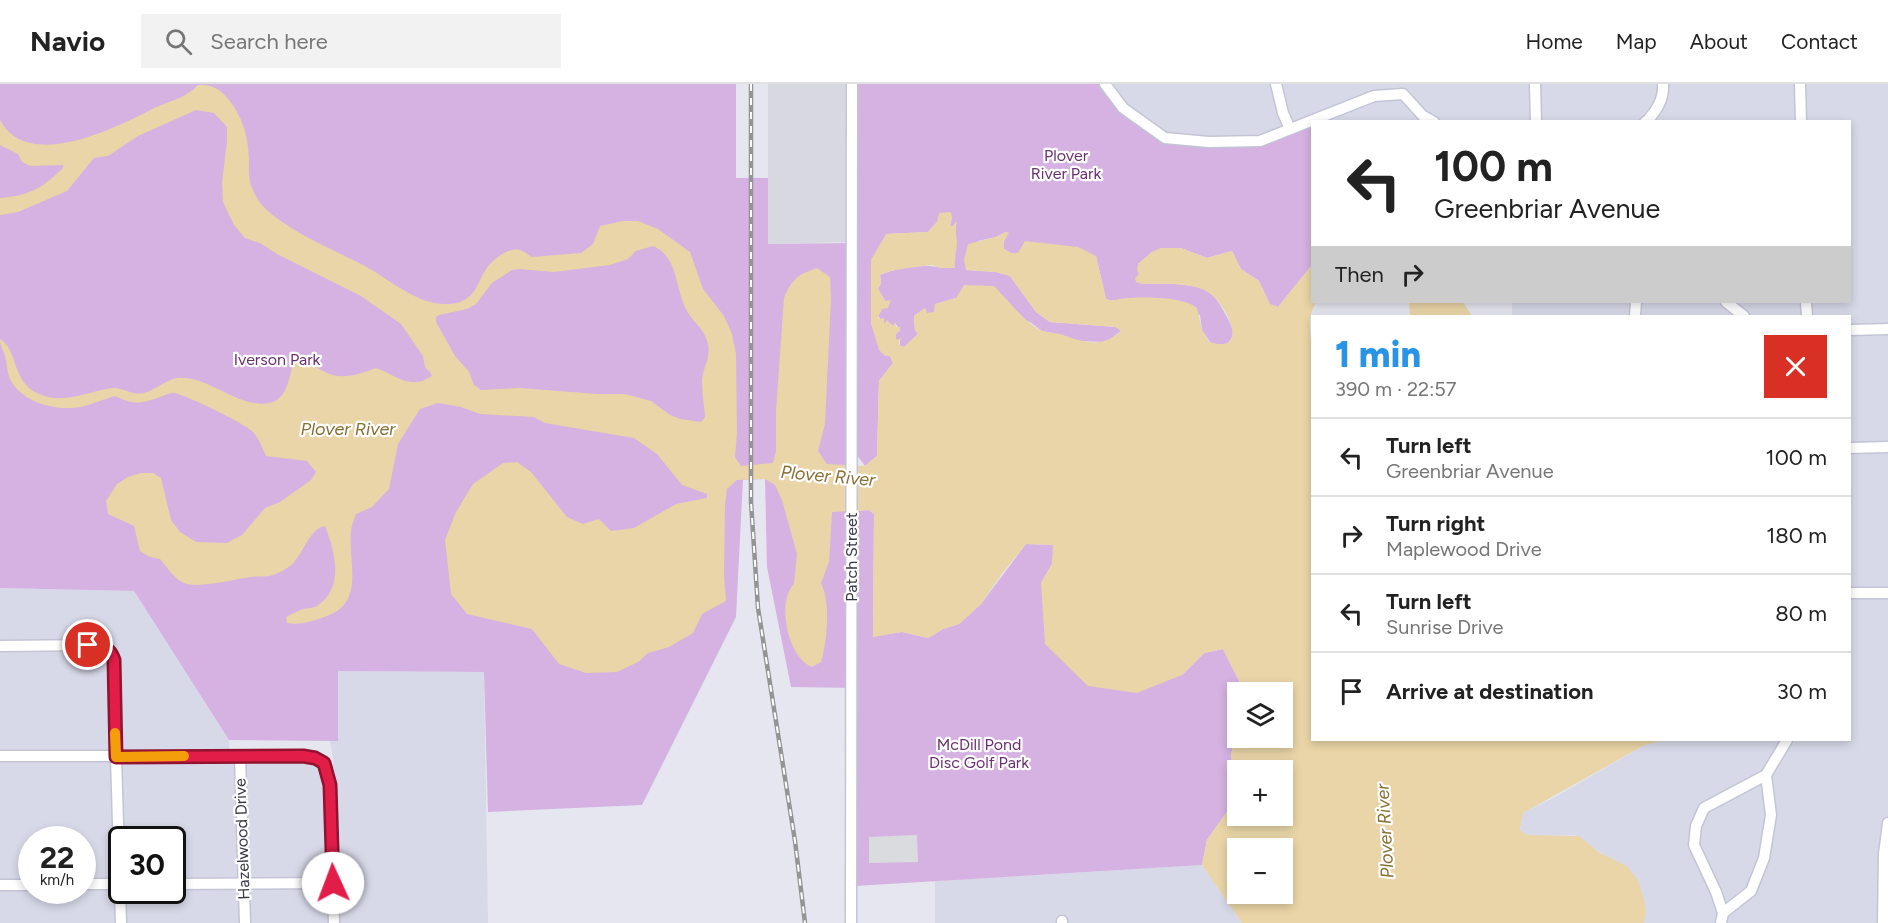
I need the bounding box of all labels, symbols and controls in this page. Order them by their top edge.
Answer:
search box [141,14,561,68]
text: Navio [30,24,105,58]
icon: search [162,25,195,58]
text: Search here [210,28,328,55]
text: Home [1526,29,1583,54]
text: Map [1616,29,1657,54]
text: About [1690,29,1748,54]
text: Contact [1781,29,1858,54]
text: 100 m [1434,141,1553,192]
icon: left [1335,144,1413,222]
park label: Plover River Park [1031,146,1101,183]
text: Greenbriar Avenue [1434,192,1660,225]
icon: right [1396,258,1429,291]
text: Then [1335,261,1384,288]
text: 1 min [1335,333,1421,376]
button: close [1764,335,1827,398]
park label: Iverson Park [234,350,321,369]
text: 390 m · 22:57 [1335,377,1457,401]
water label: Plover River [301,418,396,440]
text: Turn left [1386,432,1472,459]
icon: left [1335,441,1368,474]
text: 100 m [1766,444,1827,471]
text: Greenbriar Avenue [1386,459,1554,483]
water label: Plover River [780,461,877,491]
text: Turn right [1386,510,1485,537]
street label: Patch Street [842,512,861,602]
icon: right [1335,519,1368,552]
text: 180 m [1766,522,1827,549]
text: Maplewood Drive [1386,537,1542,561]
text: Turn left [1386,588,1472,615]
icon: left [1335,597,1368,630]
text: 80 m [1775,600,1827,627]
text: Sunrise Drive [1386,615,1503,639]
pin [62,619,113,670]
icon: arrive [71,628,104,661]
icon: arrive [1335,675,1368,708]
text: Arrive at destination [1386,678,1594,705]
text: 30 m [1777,678,1827,705]
map controls [1227,682,1293,904]
button: layers [1227,682,1293,748]
park label: McDill Pond Disc Golf Park [929,735,1029,772]
button: + [1227,760,1293,826]
street label: Hazelwood Drive [230,778,254,900]
water label: Plover River [1371,782,1398,879]
speed limit sign: 30 [108,826,186,904]
button: − [1227,838,1293,904]
text: 22 [40,839,74,876]
position arrow [301,851,365,915]
text: km/h [40,871,74,889]

